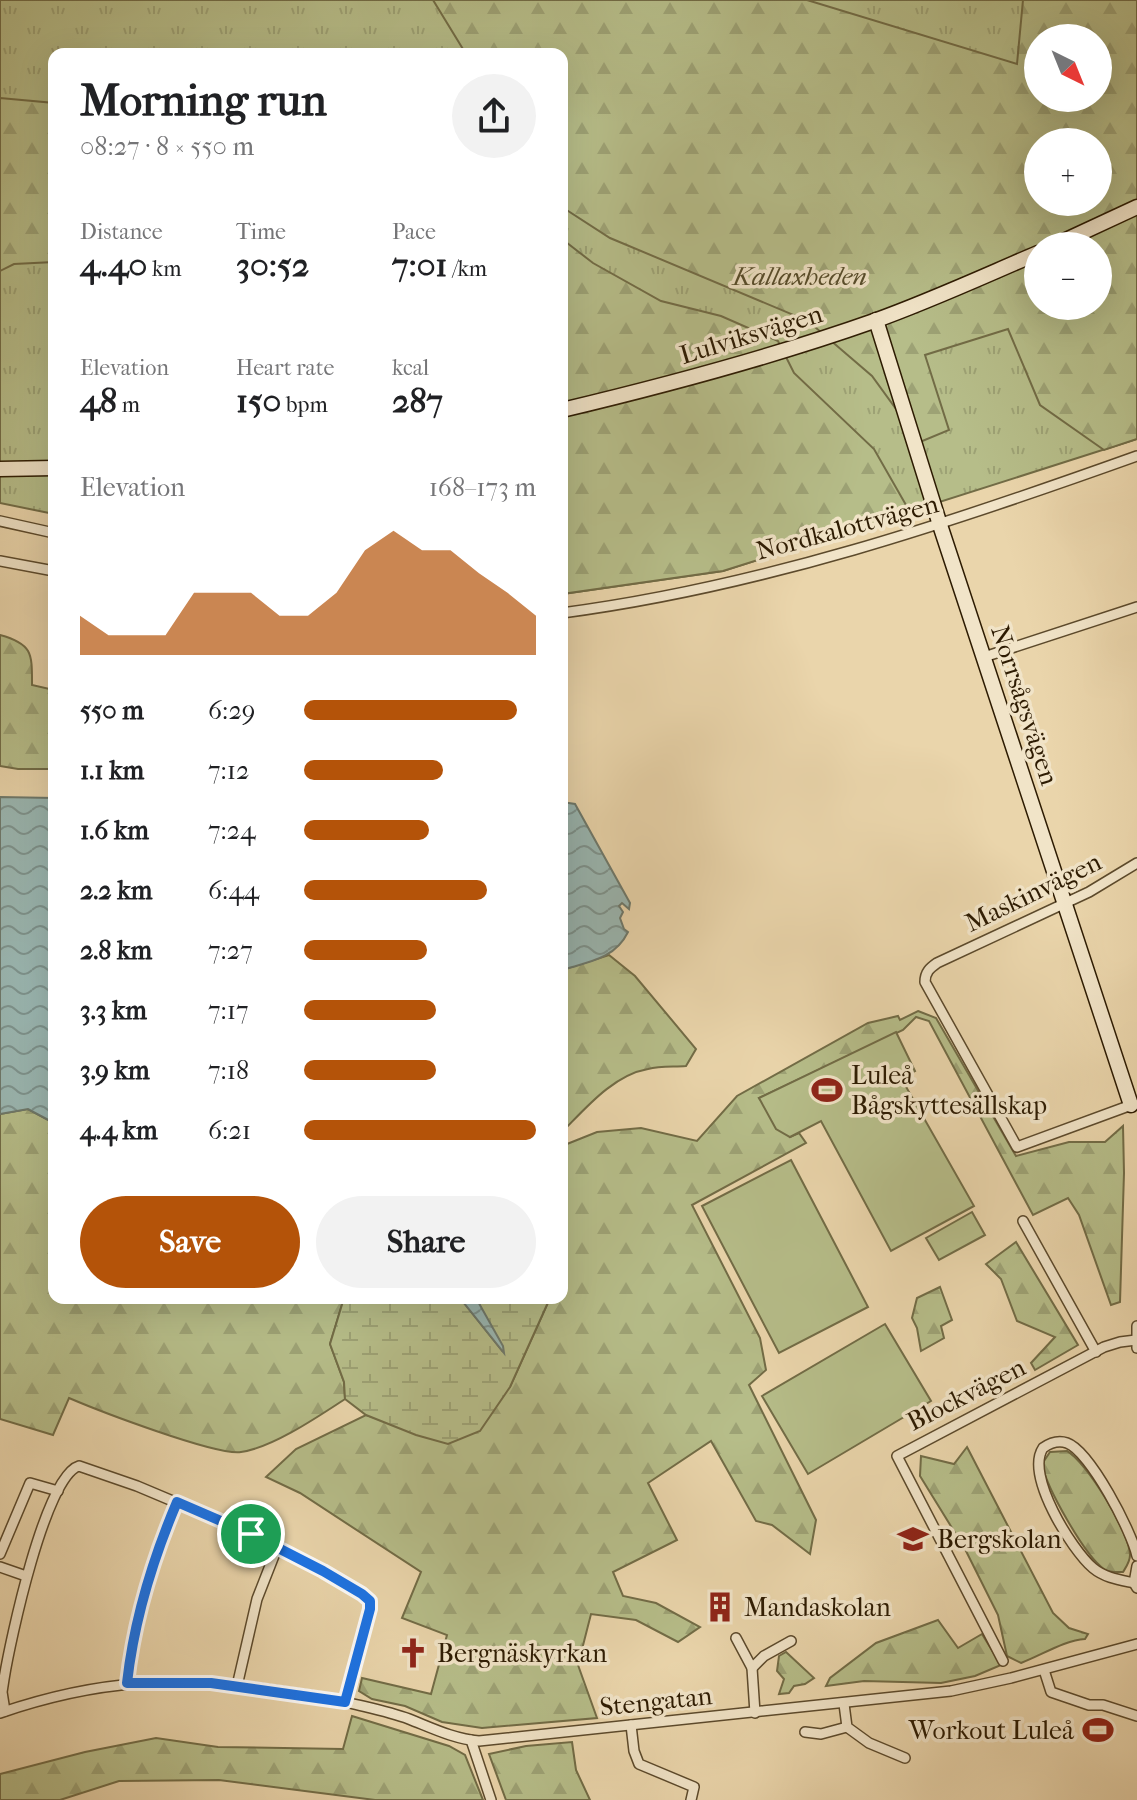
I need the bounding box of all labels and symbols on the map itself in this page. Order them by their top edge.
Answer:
north arrow [1024,24,1112,112]
park label: Kallaxheden [731,261,867,292]
street label: Lulviksvägen [676,298,826,371]
street label: Nordkalottvägen [752,488,942,567]
street label: Norrsågsvägen [984,621,1065,789]
street label: Maskinvägen [960,846,1106,939]
place label: Luleå Bågskyttesällskap [851,1060,1047,1121]
sports icon: Luleå Bågskyttesällskap [810,1073,844,1107]
street label: Blockvägen [902,1351,1031,1437]
pin [217,1500,285,1568]
school or university icon: Bergskolan [896,1522,930,1556]
place label: Bergskolan [937,1524,1061,1555]
building icon: Mandaskolan [703,1590,737,1624]
place label: Mandaskolan [744,1592,891,1623]
church icon: Bergnäskyrkan [396,1636,430,1670]
place label: Bergnäskyrkan [437,1638,607,1669]
street label: Stengatan [598,1680,714,1723]
sports icon: Workout Luleå [1081,1713,1115,1747]
place label: Workout Luleå [908,1715,1075,1746]

